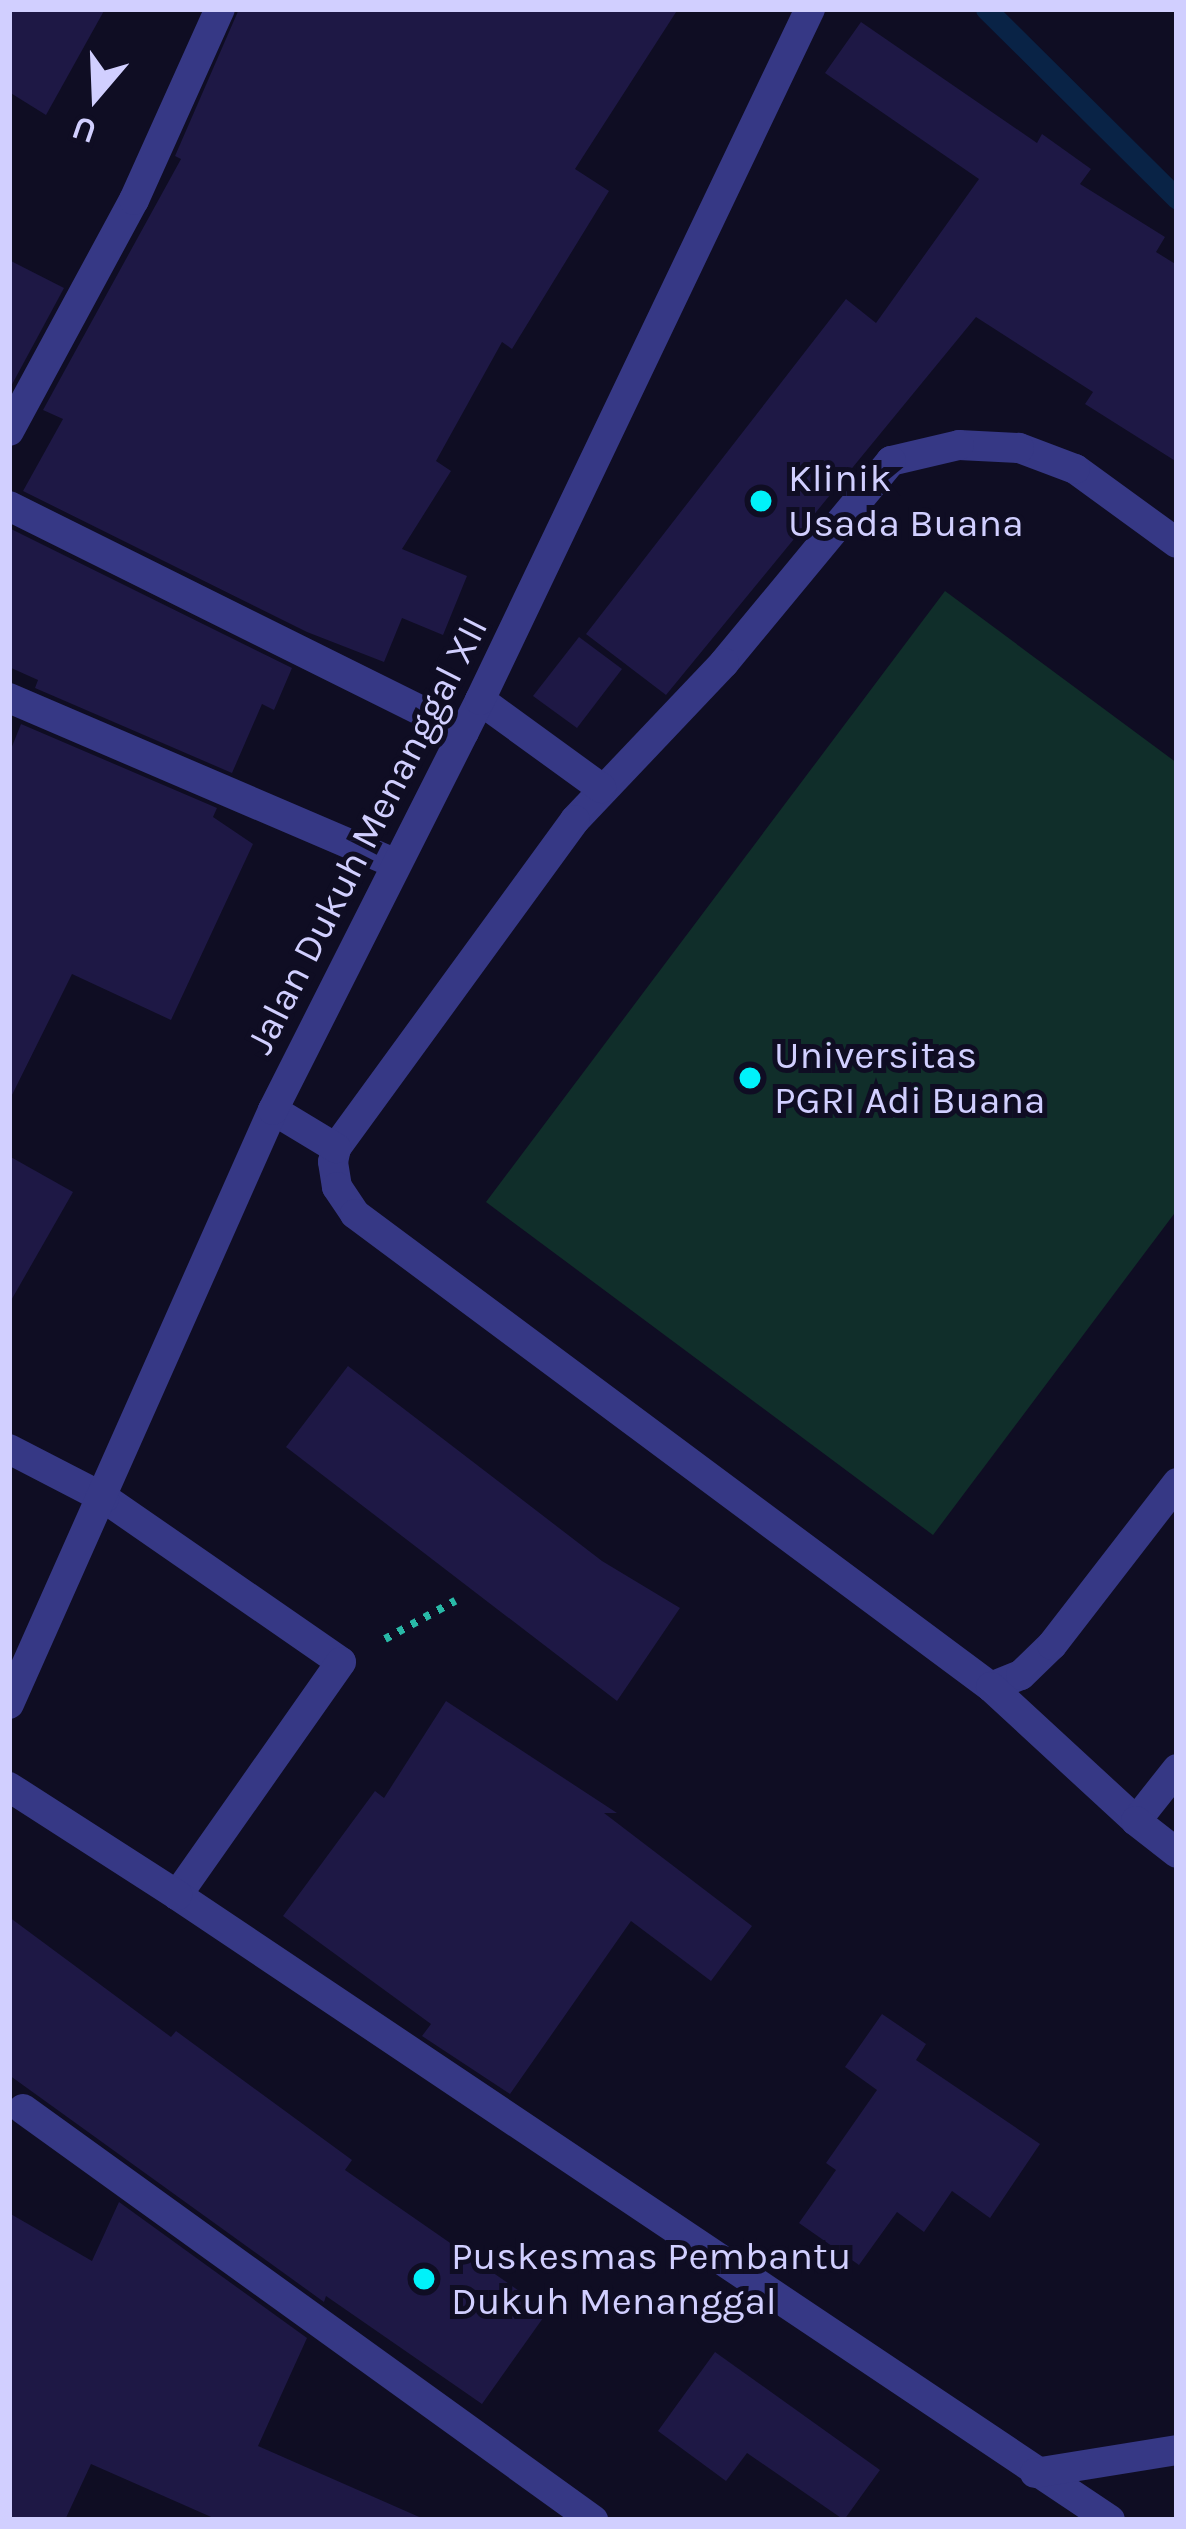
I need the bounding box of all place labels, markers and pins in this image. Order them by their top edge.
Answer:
place label: Klinik Usada Buana [788,456,1024,547]
marker: Klinik Usada Buana [745,485,777,517]
place label: Universitas PGRI Adi Buana [774,1033,1045,1124]
marker: Universitas PGRI Adi Buana [737,1065,763,1091]
place label: Puskesmas Pembantu Dukuh Menanggal [451,2234,851,2325]
marker: Puskesmas Pembantu Dukuh Menanggal [408,2263,440,2295]

